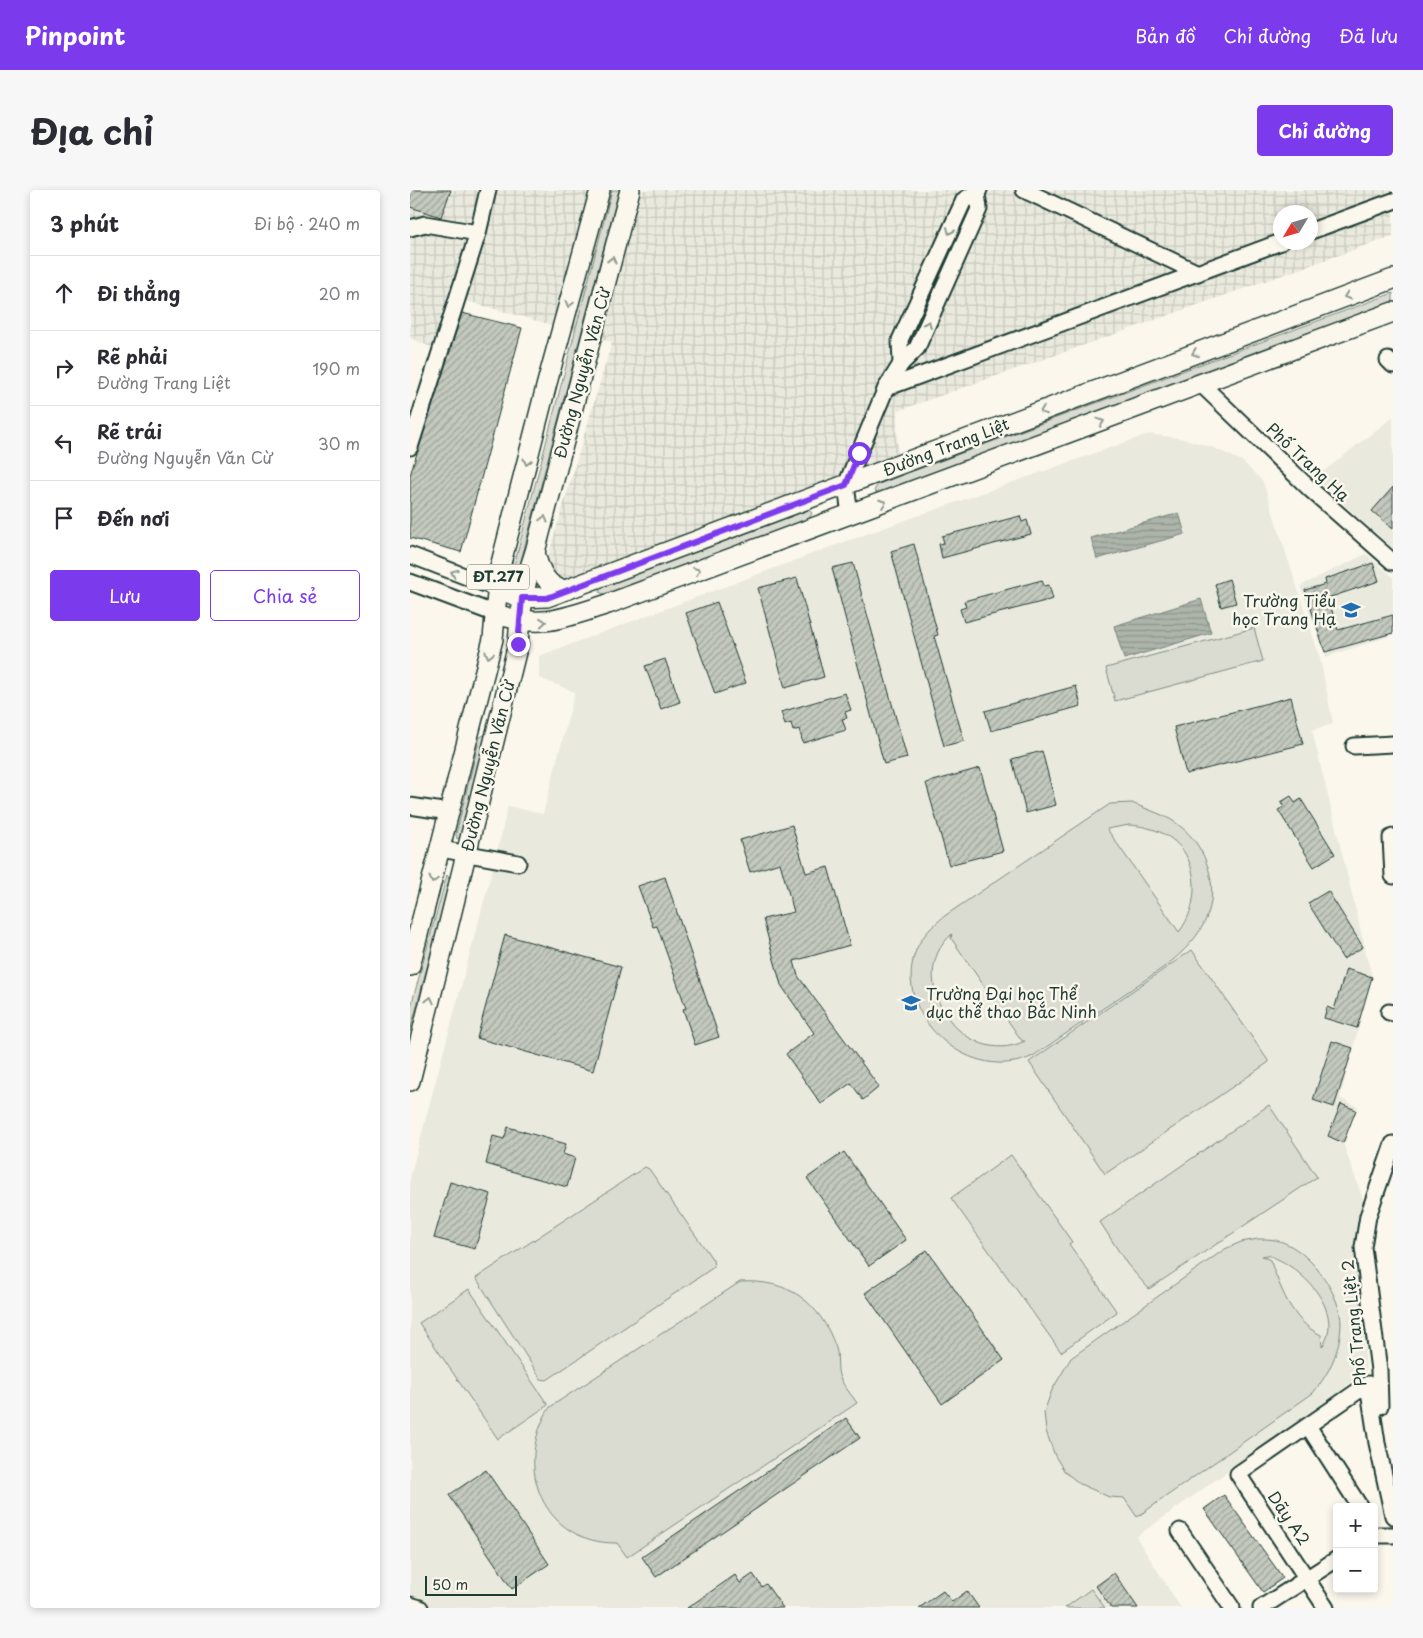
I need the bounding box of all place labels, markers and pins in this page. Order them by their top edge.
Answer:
place label: Trường Tiểu học Trang Hạ [1232,588,1336,630]
school or university icon: Trường Tiểu học Trang Hạ [1340,599,1362,621]
place label: Trường Đại học Thể dục thể thao Bắc Ninh [926,981,1097,1023]
school or university icon: Trường Đại học Thể dục thể thao Bắc Ninh [900,992,922,1014]

